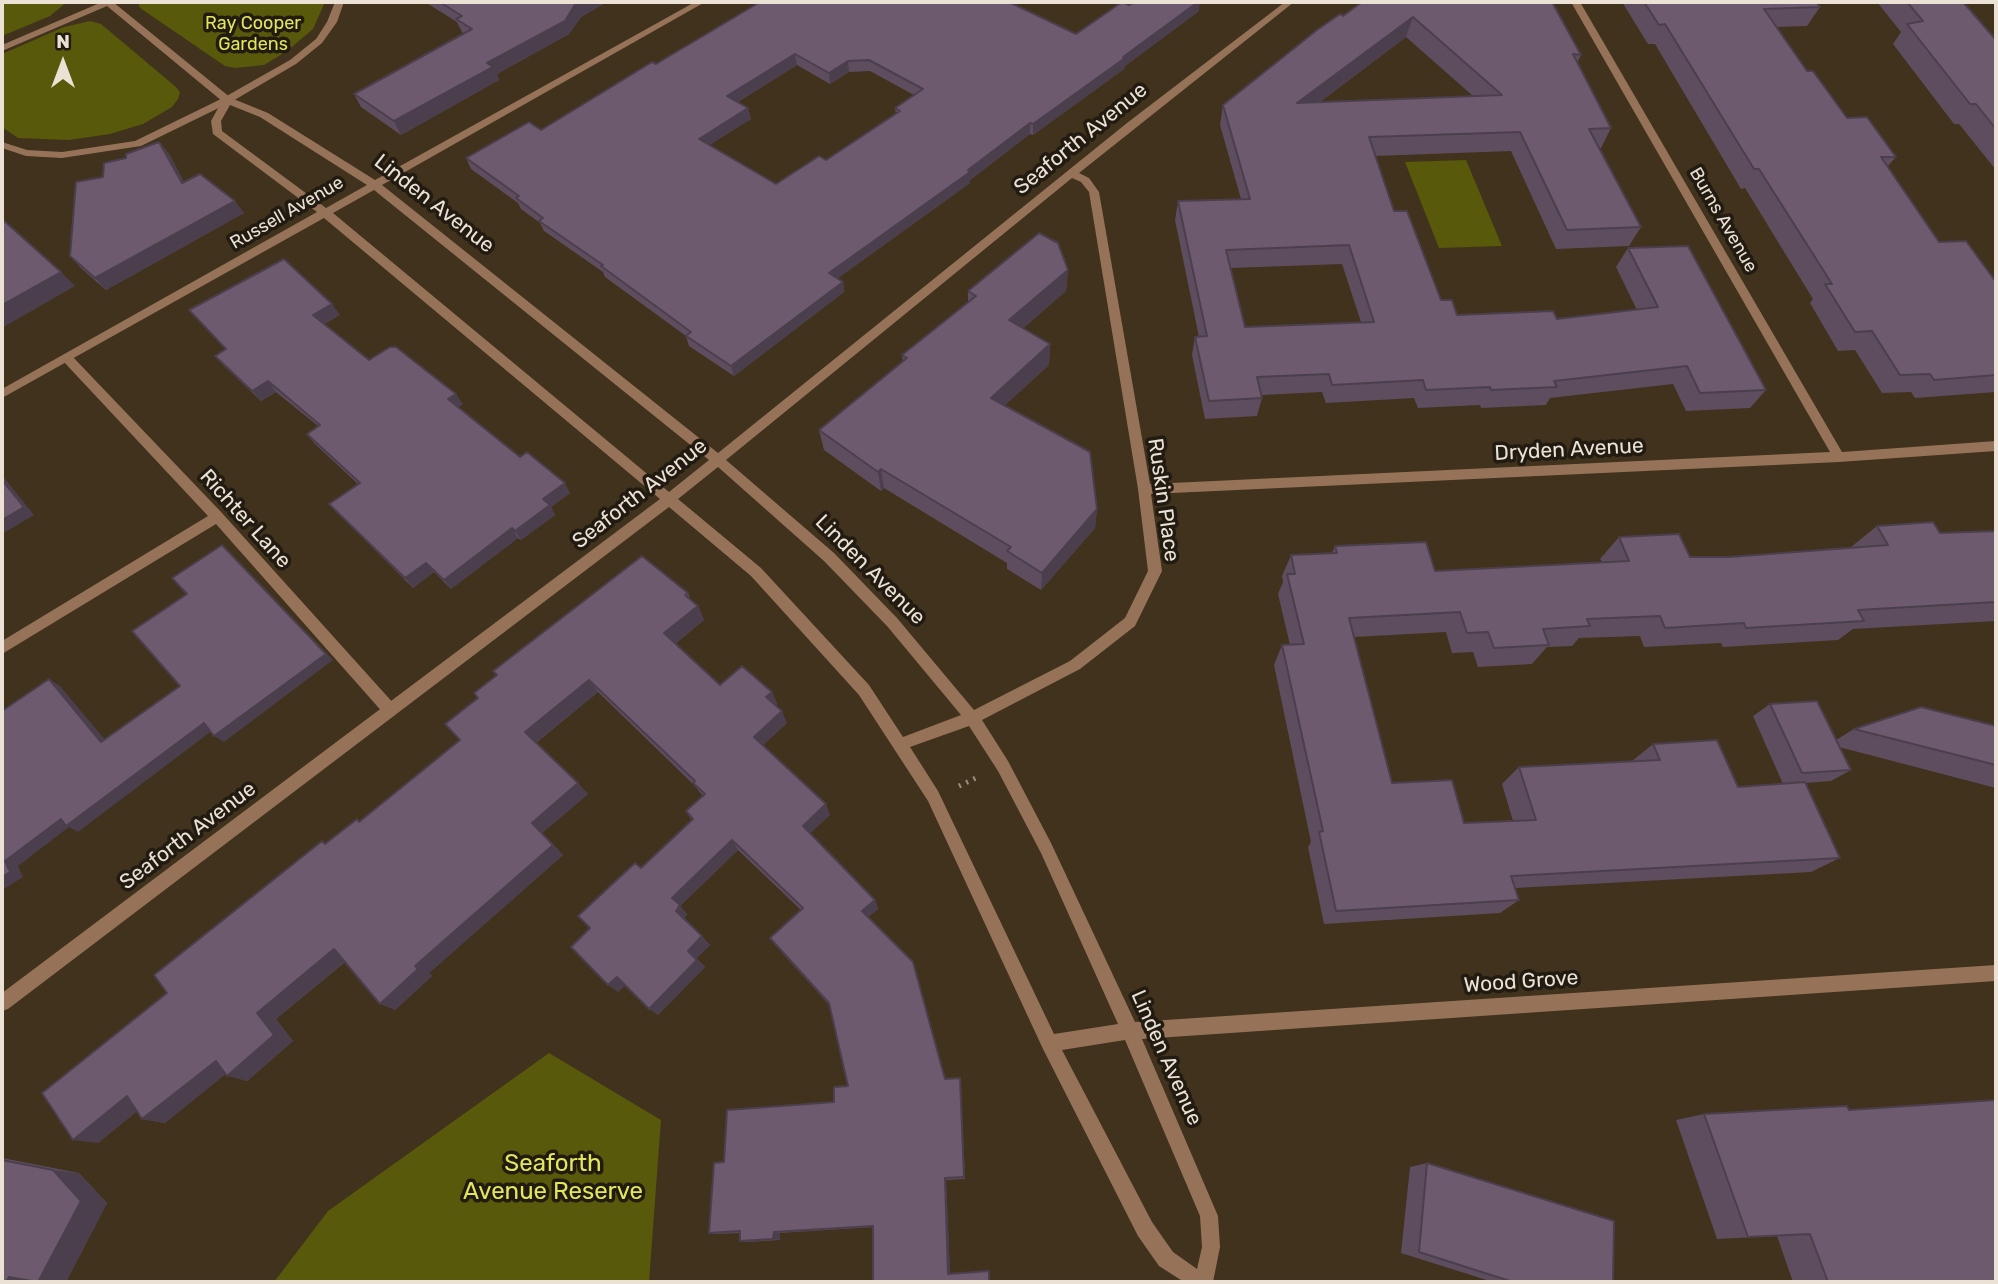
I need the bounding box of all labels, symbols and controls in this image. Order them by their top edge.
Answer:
park label: Ray Cooper Gardens [205,13,301,56]
north arrow [28,28,98,98]
text: N [56,30,70,53]
street label: Seaforth Avenue [1009,78,1153,200]
street label: Linden Avenue [369,149,499,259]
street label: Burns Avenue [1684,164,1762,276]
street label: Russell Avenue [226,172,348,254]
street label: Seaforth Avenue [568,434,712,554]
street label: Dryden Avenue [1494,434,1644,466]
street label: Ruskin Place [1142,437,1184,563]
street label: Richter Lane [194,464,296,574]
street label: Linden Avenue [810,510,930,630]
street label: Seaforth Avenue [115,777,261,895]
street label: Wood Grove [1463,965,1579,999]
street label: Linden Avenue [1125,987,1207,1129]
park label: Seaforth Avenue Reserve [463,1150,643,1206]

